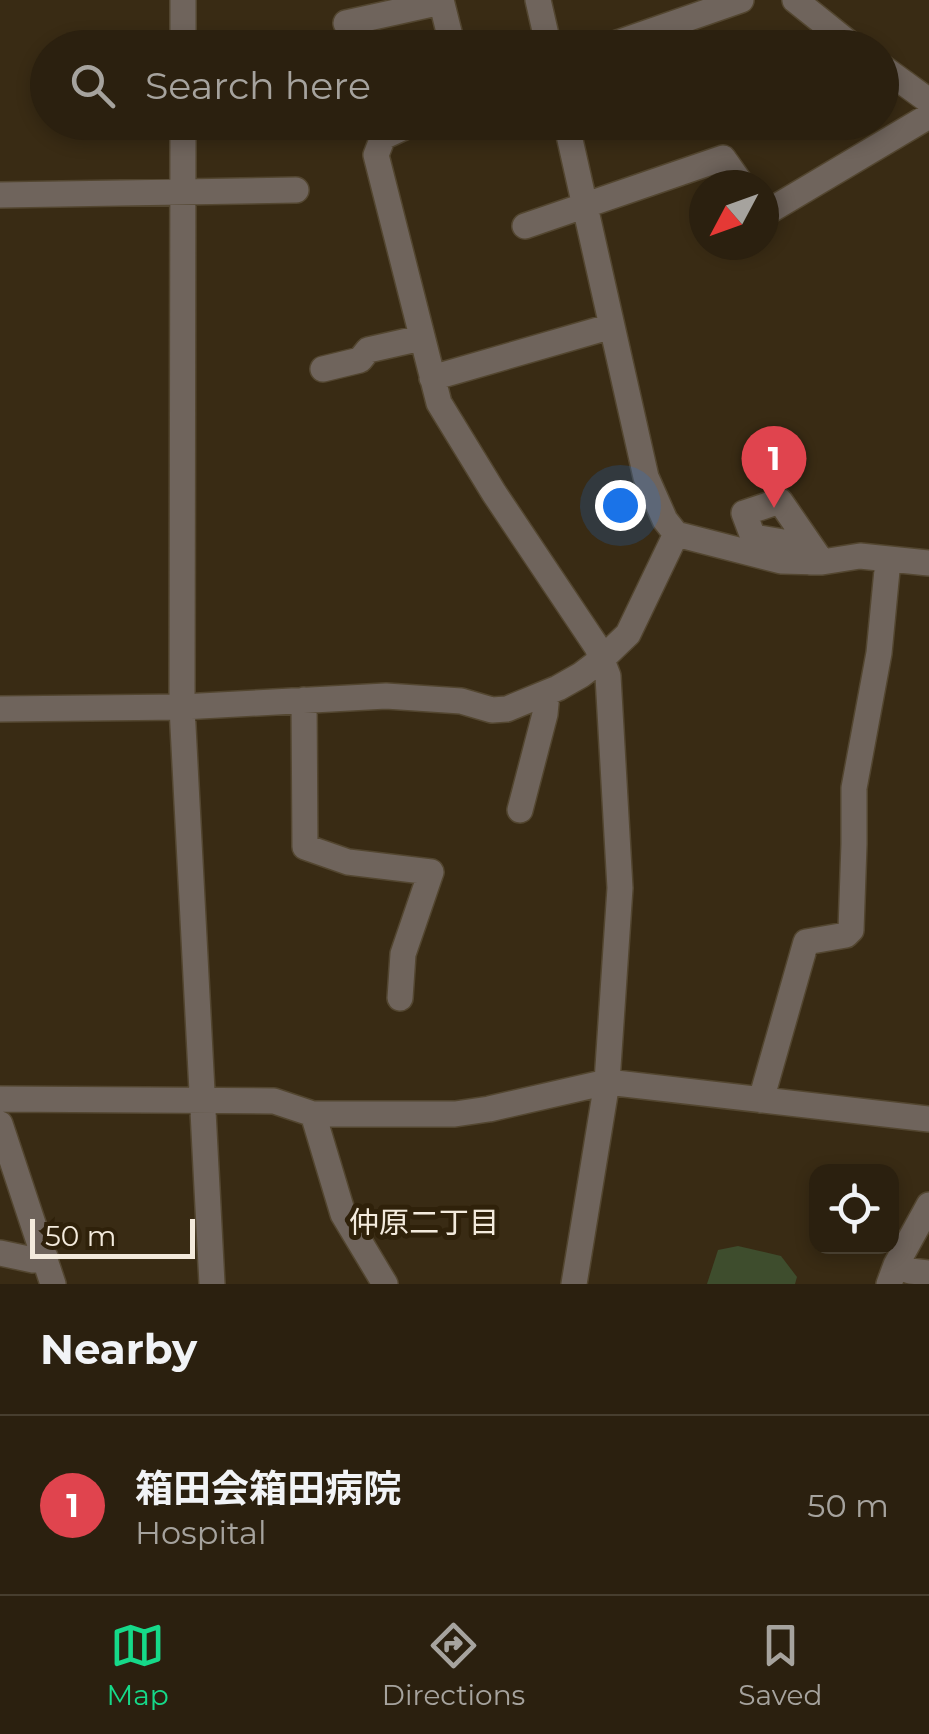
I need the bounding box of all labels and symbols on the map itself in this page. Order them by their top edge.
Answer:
north arrow [689,170,779,260]
pin: 1 [742,426,806,508]
your location [595,480,646,531]
district label: 仲原二丁目 [349,1204,499,1241]
scale bar [30,1214,195,1258]

